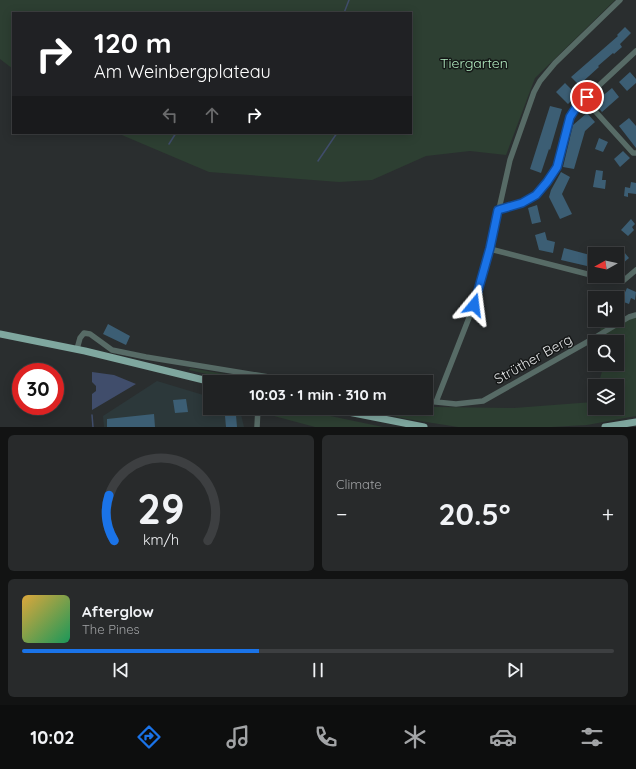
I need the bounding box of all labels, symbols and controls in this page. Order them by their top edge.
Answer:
text: 120 m [94,25,172,60]
icon: right [28,28,80,80]
park label: Tiergarten [440,54,508,72]
text: Am Weinbergplateau [94,60,271,83]
pin [570,80,604,114]
icon: arrive [576,86,598,108]
icon: left [159,104,181,126]
icon: ahead [201,104,223,126]
icon: right [243,104,265,126]
north arrow [588,247,624,283]
map controls [588,247,624,415]
position arrow [453,284,495,326]
button: sound [588,291,624,327]
street label: Strüther Berg [491,330,575,388]
button: search [588,335,624,371]
speed limit sign: 30 [12,363,64,415]
button: layers [588,379,624,415]
text: 10:03 · 1 min · 310 m [249,385,387,404]
text: Climate [336,476,382,492]
text: 29 [137,482,185,534]
text: 20.5° [439,495,511,533]
text: − [336,500,347,528]
text: + [602,500,614,528]
text: km/h [143,531,179,549]
text: Afterglow [82,602,154,621]
text: The Pines [82,621,140,637]
icon: previous [110,659,132,681]
icon: pause [307,659,329,681]
icon: next [504,659,526,681]
icon: directions [135,723,163,751]
icon: music [224,723,252,751]
icon: phone [312,723,340,751]
icon: climate [401,723,429,751]
icon: car [489,723,517,751]
icon: filters [578,723,606,751]
text: 10:02 [30,726,75,749]

